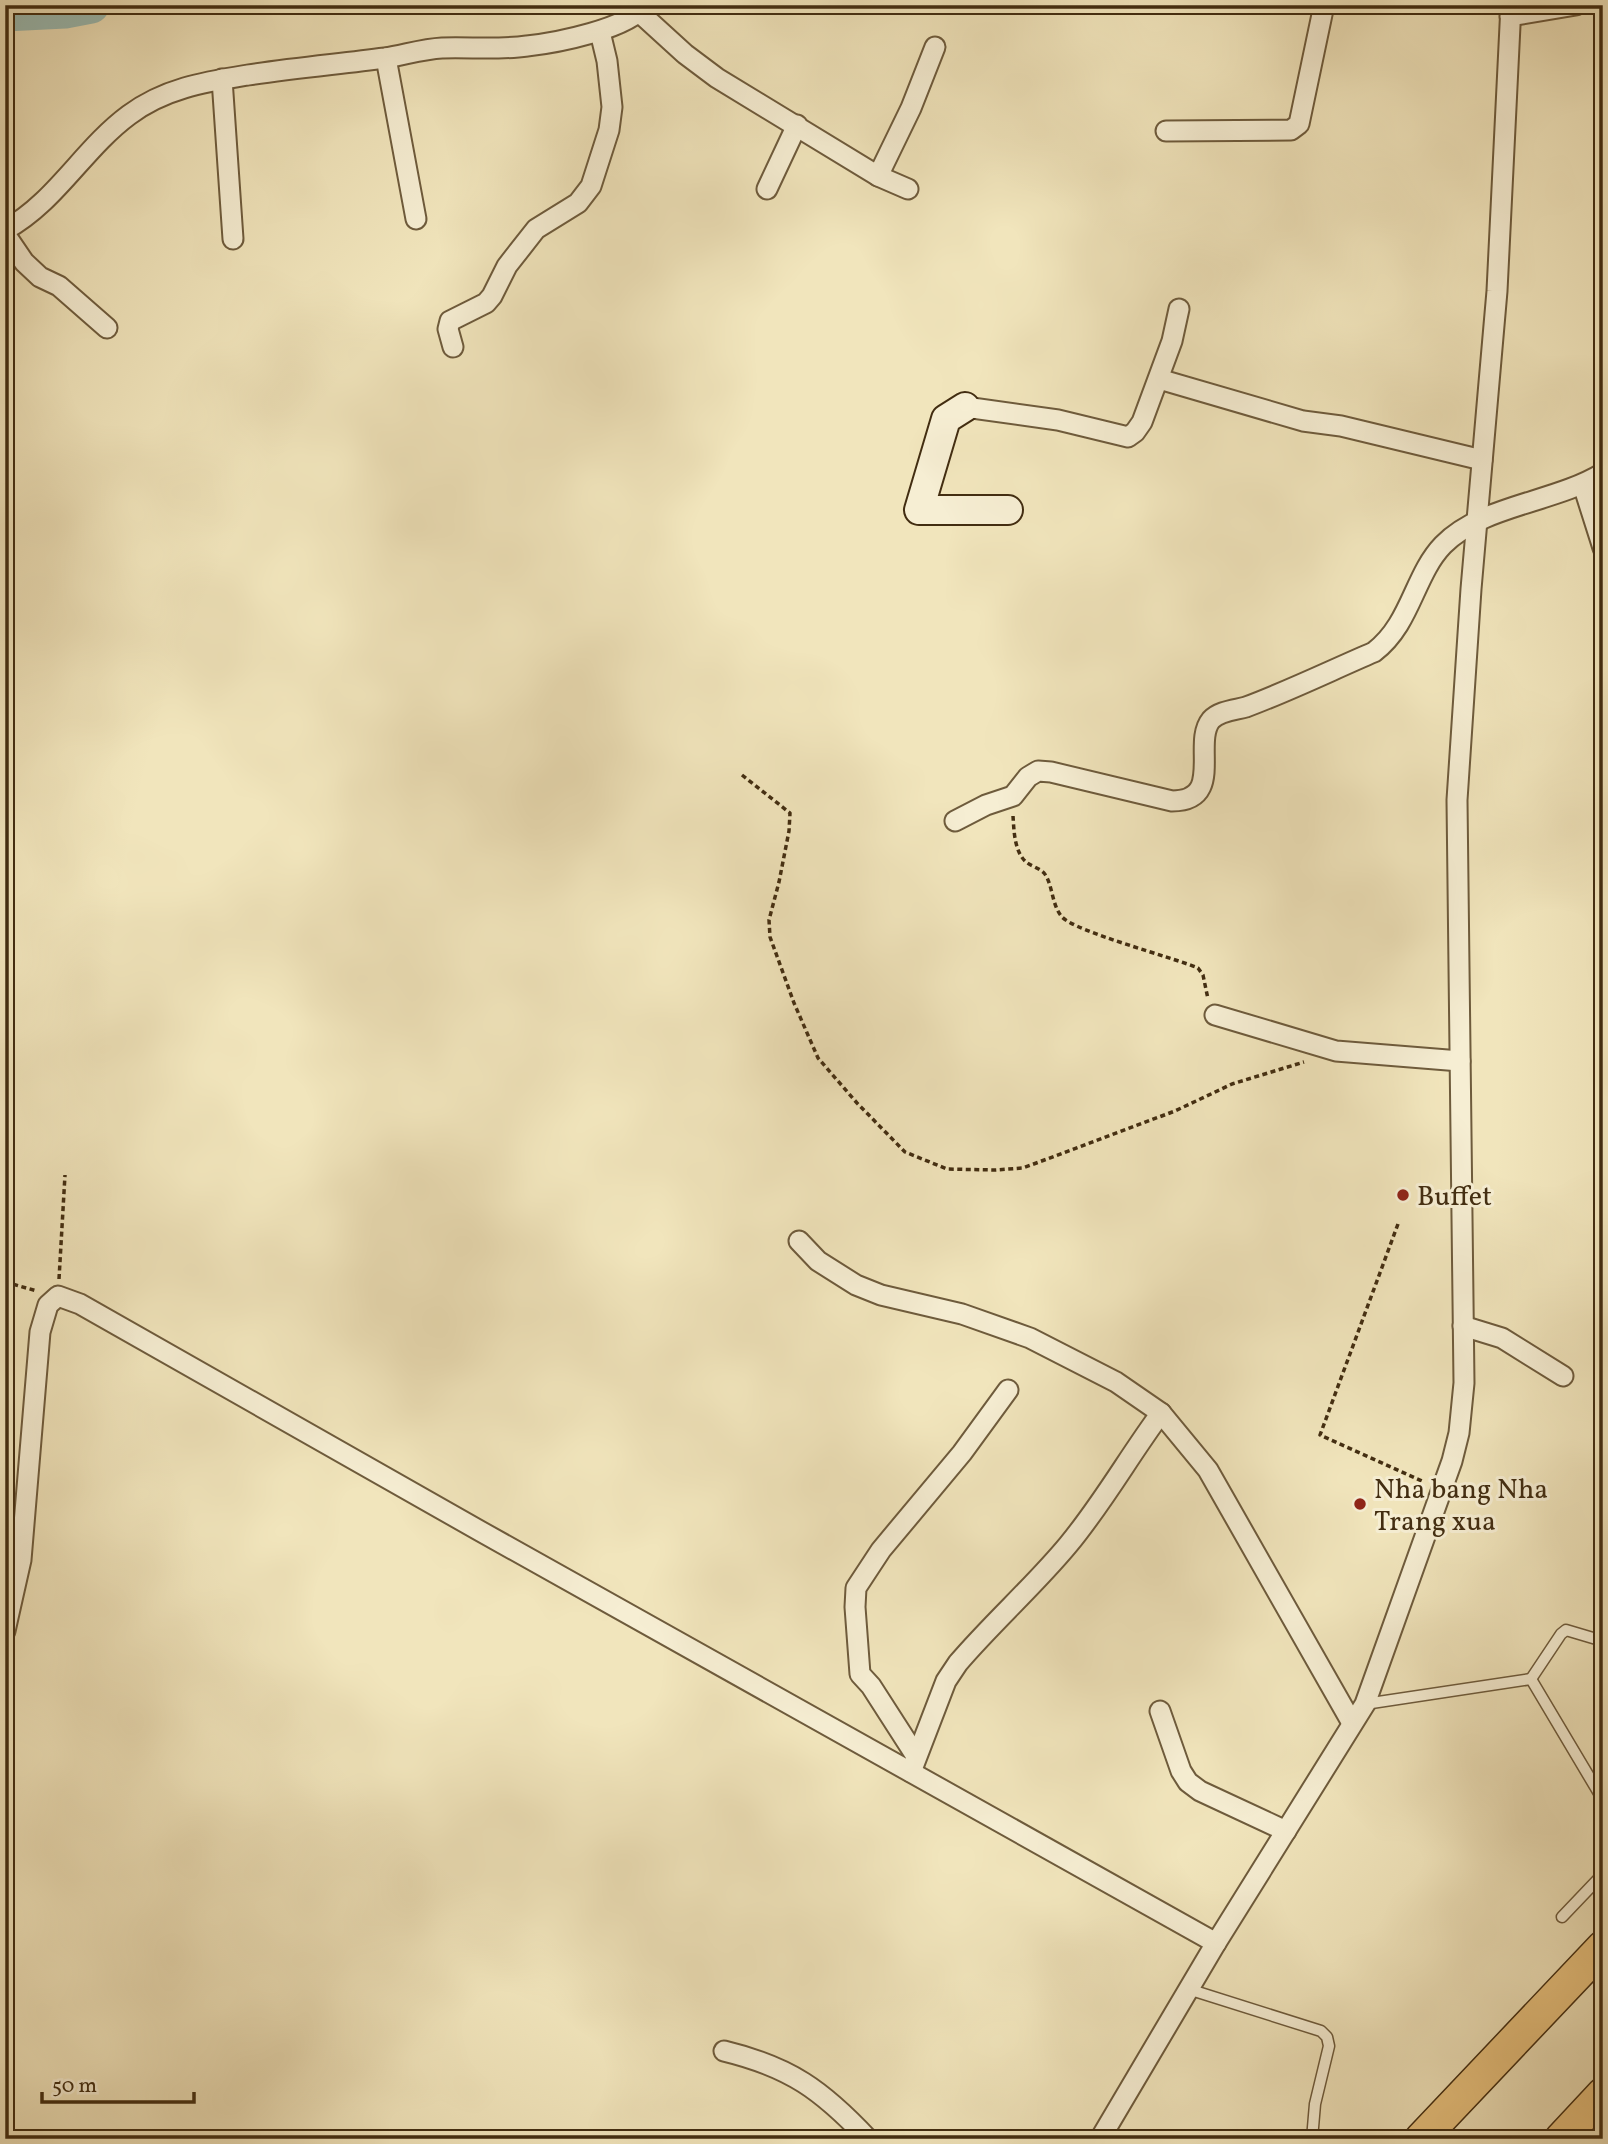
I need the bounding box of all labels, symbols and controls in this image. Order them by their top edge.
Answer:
place label: Buffet [1417,1178,1492,1217]
marker: Buffet [1395,1187,1411,1203]
place label: Nha bang Nha Trang xua [1374,1471,1548,1542]
marker: Nha bang Nha Trang xua [1352,1496,1368,1512]
scale bar [42,2060,194,2104]
text: 50 m [52,2072,97,2101]

